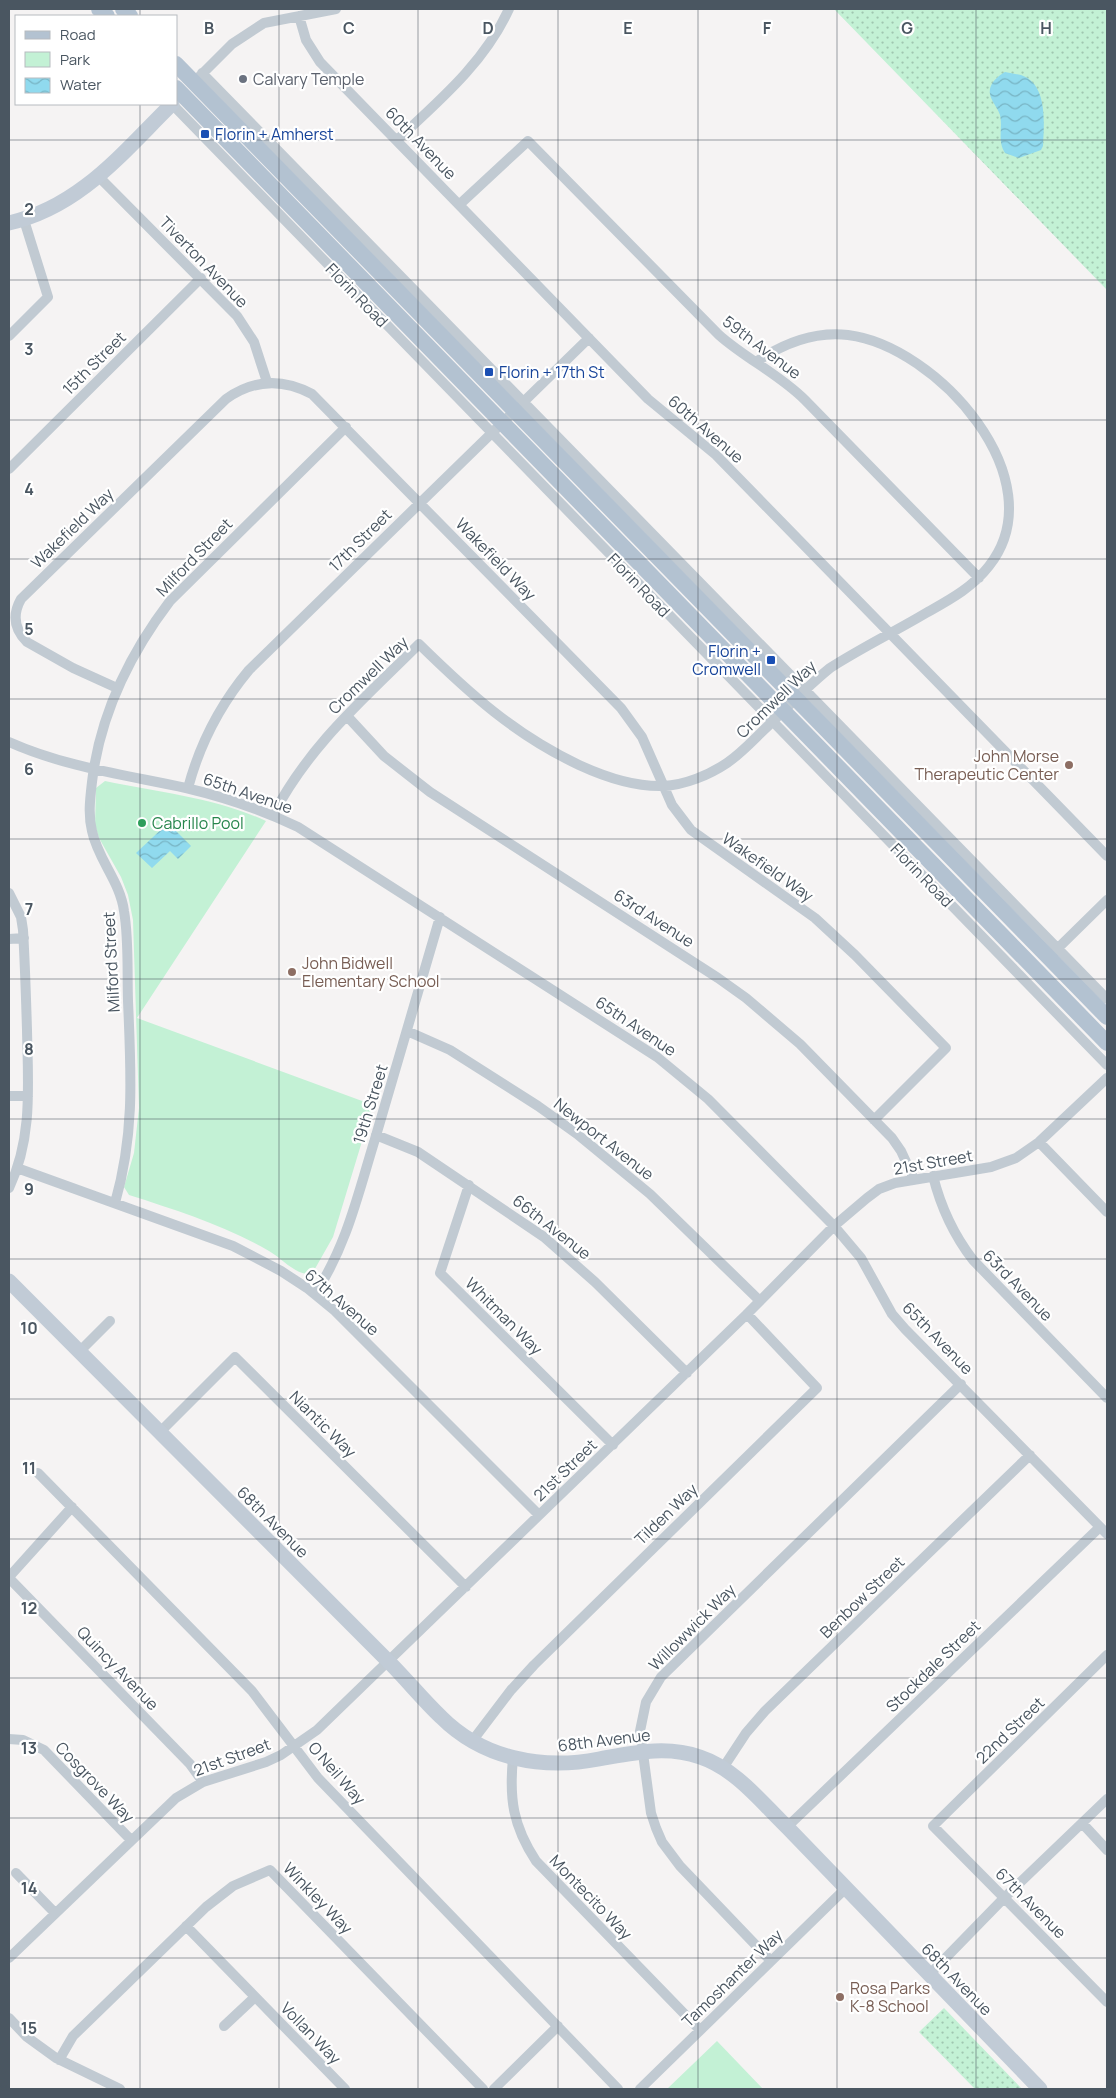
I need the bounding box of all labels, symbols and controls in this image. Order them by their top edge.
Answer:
legend [15,15,178,105]
text: B [204,17,214,39]
text: C [343,17,355,39]
text: D [482,17,494,39]
text: E [623,17,633,39]
text: F [763,17,772,39]
text: G [901,17,913,39]
text: H [1040,17,1052,39]
text: Road [60,24,96,45]
text: Park [60,49,90,70]
place label: Calvary Temple [253,68,364,90]
marker: Calvary Temple [237,73,249,85]
text: Water [60,74,102,95]
street label: 60th Avenue [381,102,461,184]
place label: Florin + Amherst [215,123,334,145]
marker: Florin + Amherst [199,128,211,140]
text: 2 [24,198,34,220]
street label: Tiverton Avenue [155,211,253,313]
street label: Florin Road [321,258,393,332]
street label: 59th Avenue [718,310,806,384]
street label: 15th Street [57,326,131,400]
text: 3 [24,338,34,360]
place label: Florin + 17th St [499,361,605,383]
marker: Florin + 17th St [483,366,495,378]
street label: 60th Avenue [663,390,749,468]
text: 4 [24,478,34,500]
street label: Wakefield Way [26,483,118,573]
street label: 17th Street [324,504,396,576]
street label: Milford Street [151,513,237,601]
street label: Wakefield Way [451,513,541,605]
street label: Florin Road [603,548,675,622]
text: 5 [24,618,34,640]
street label: Cromwell Way [323,631,413,719]
place label: Florin + Cromwell [692,640,761,680]
marker: Florin + Cromwell [765,654,777,666]
street label: Cromwell Way [731,655,821,743]
place label: John Morse Therapeutic Center [914,745,1059,785]
text: 6 [24,758,34,780]
marker: John Morse Therapeutic Center [1063,759,1075,771]
street label: 65th Avenue [200,767,296,819]
place label: Cabrillo Pool [152,812,244,834]
marker: Cabrillo Pool [136,817,148,829]
street label: Wakefield Way [718,827,818,907]
street label: Florin Road [886,838,958,912]
street label: 63rd Avenue [609,884,699,952]
text: 7 [25,898,33,920]
street label: Milford Street [97,911,125,1013]
place label: John Bidwell Elementary School [302,952,440,992]
marker: John Bidwell Elementary School [286,966,298,978]
street label: 65th Avenue [591,991,681,1061]
text: 8 [24,1038,34,1060]
street label: 19th Street [347,1061,393,1147]
street label: Newport Avenue [549,1093,659,1185]
street label: 21st Street [892,1144,974,1180]
text: 9 [24,1178,34,1200]
street label: 66th Avenue [508,1189,596,1265]
street label: 63rd Avenue [978,1244,1058,1326]
street label: 67th Avenue [300,1264,384,1340]
street label: Whitman Way [461,1273,548,1360]
street label: 65th Avenue [898,1297,978,1379]
text: 10 [20,1317,38,1339]
street label: Niantic Way [285,1386,362,1463]
street label: 21st Street [528,1434,602,1506]
text: 11 [22,1457,36,1479]
street label: Tilden Way [630,1478,703,1549]
street label: 68th Avenue [232,1481,314,1563]
street label: Benbow Street [815,1551,909,1643]
street label: Willowwick Way [644,1578,741,1675]
text: 12 [21,1597,37,1619]
street label: Stockdale Street [881,1615,985,1717]
street label: Quincy Avenue [72,1621,164,1715]
street label: 22nd Street [971,1692,1049,1768]
street label: 68th Avenue [556,1723,652,1757]
street label: 21st Street [190,1733,274,1781]
text: 13 [21,1737,37,1759]
street label: Cosgrove Way [51,1737,140,1828]
street label: O Neil Way [303,1737,371,1810]
street label: Montecito Way [545,1850,638,1945]
street label: Winkley Way [278,1857,358,1939]
street label: 67th Avenue [991,1863,1071,1943]
text: 14 [21,1877,37,1899]
street label: Tamoshanter Way [677,1924,788,2032]
street label: 68th Avenue [917,1938,997,2020]
place label: Rosa Parks K-8 School [850,1977,930,2017]
marker: Rosa Parks K-8 School [834,1991,846,2003]
street label: Vollan Way [276,1997,347,2069]
text: 15 [21,2017,37,2039]

